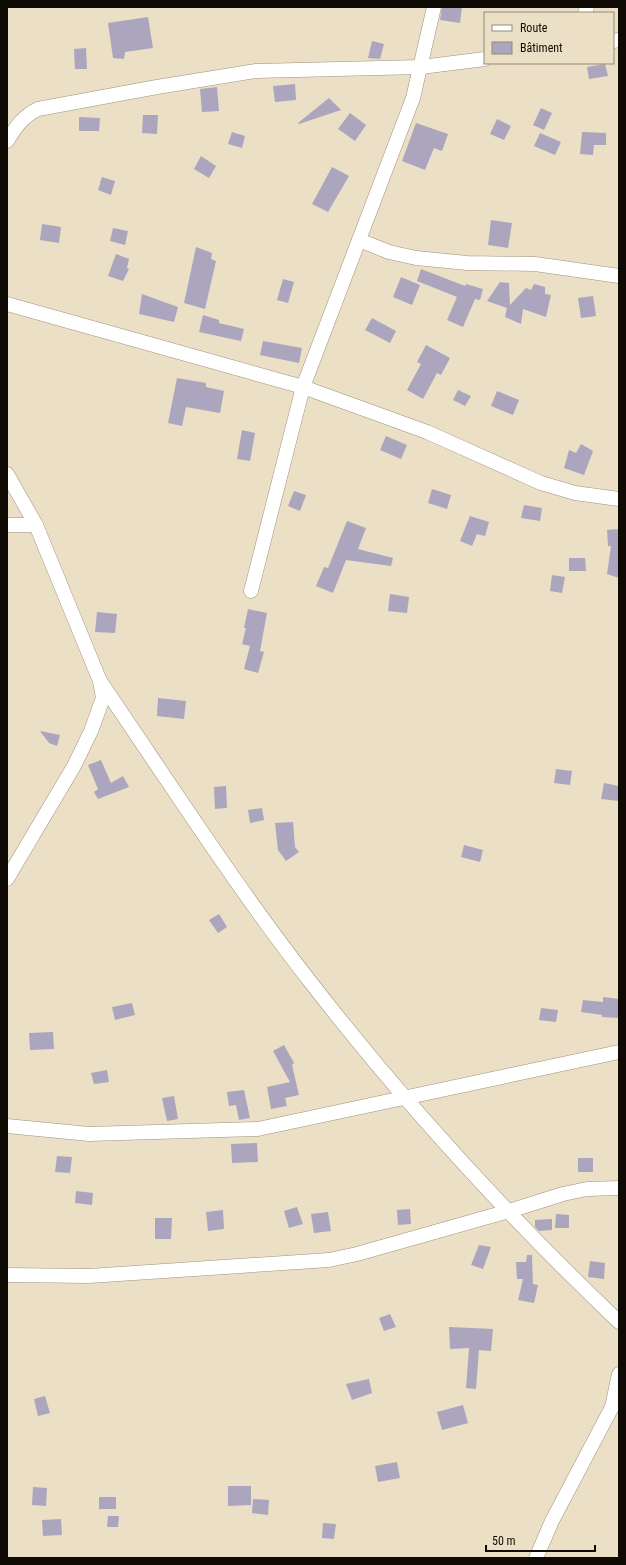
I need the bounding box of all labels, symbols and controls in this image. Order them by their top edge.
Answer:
legend [484,12,614,64]
text: Route [520,21,548,35]
text: Bâtiment [520,41,563,55]
scale bar [486,1527,595,1553]
text: 50 m [492,1534,516,1548]

